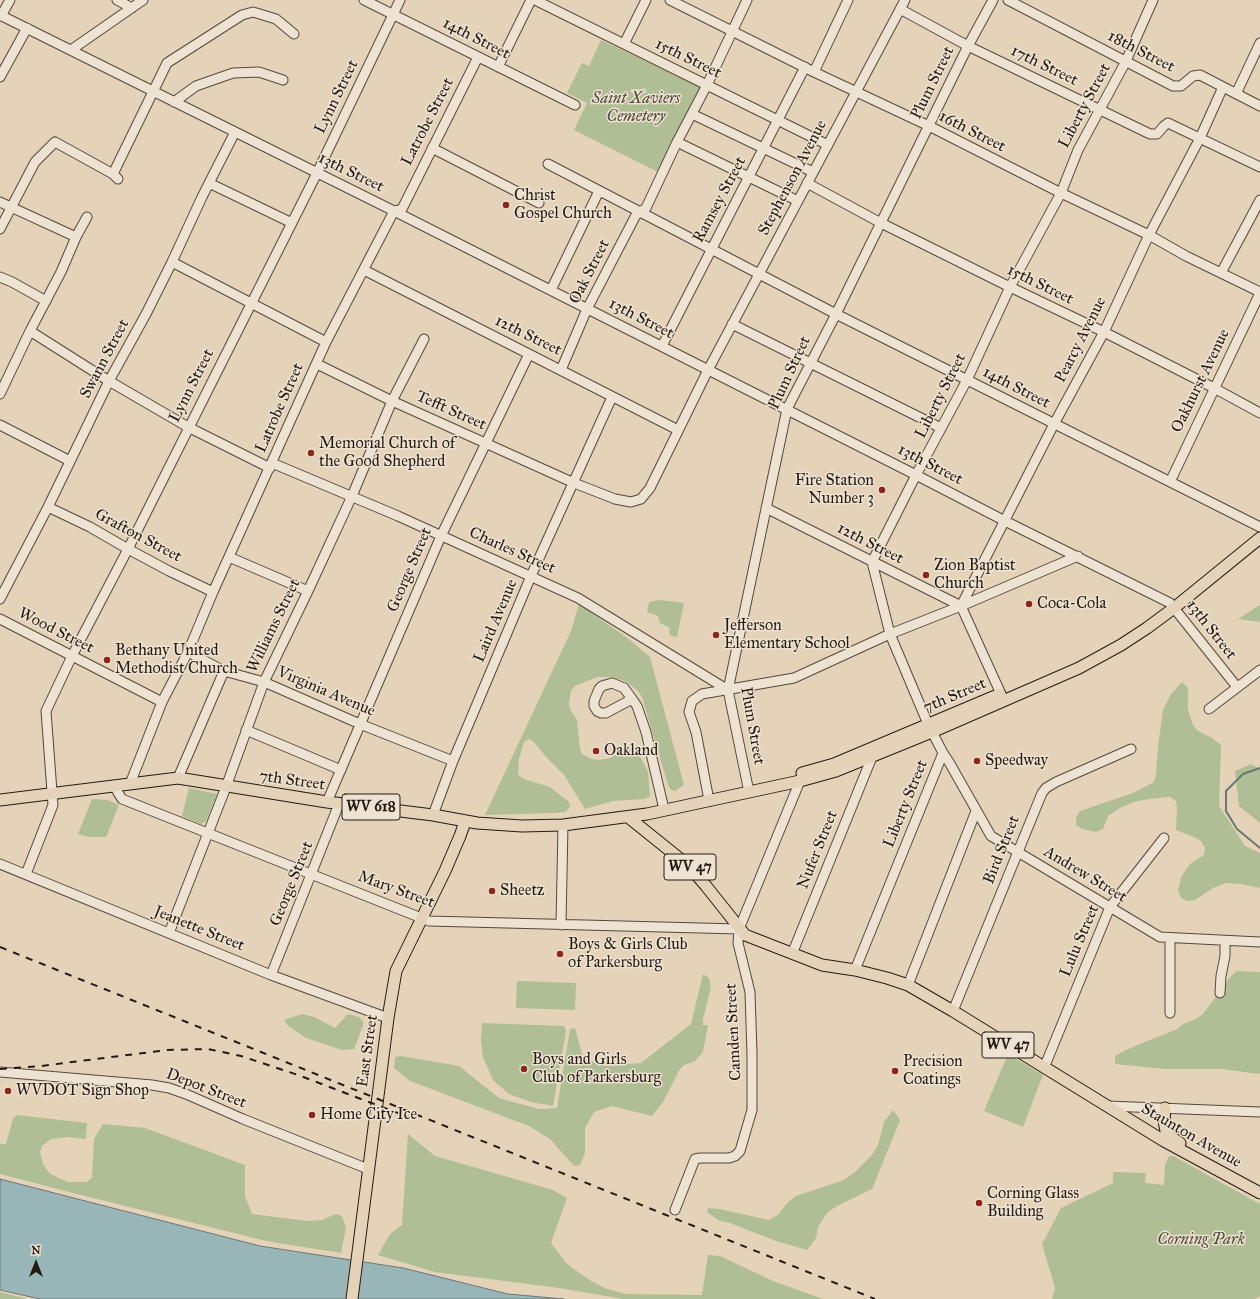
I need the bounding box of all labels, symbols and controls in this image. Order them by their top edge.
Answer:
street label: 14th Street [439,14,513,64]
street label: 18th Street [1104,27,1178,77]
street label: 15th Street [652,35,724,83]
street label: 17th Street [1007,41,1081,91]
street label: Plum Street [907,43,959,123]
street label: Lynn Street [311,57,363,137]
street label: Liberty Street [1055,60,1115,152]
street label: Latrobe Street [398,75,458,169]
park label: Saint Xaviers Cemetery [592,89,680,127]
street label: 16th Street [935,107,1009,157]
street label: Stephenson Avenue [755,117,831,239]
street label: 13th Street [315,149,387,197]
street label: Ramsey Street [689,154,751,246]
place label: Christ Gospel Church [514,186,612,224]
marker: Christ Gospel Church [501,200,511,210]
street label: Oak Street [566,237,614,307]
street label: 15th Street [1004,261,1076,309]
street label: 13th Street [605,294,677,344]
street label: Pearcy Avenue [1051,294,1111,386]
street label: 12th Street [491,312,565,360]
street label: Swann Street [76,316,134,402]
street label: Oakhurst Avenue [1168,326,1234,436]
street label: Plum Street [765,333,815,413]
street label: Lynn Street [165,346,219,426]
street label: Liberty Street [911,350,971,442]
street label: Latrobe Street [252,360,308,456]
street label: 14th Street [979,363,1053,413]
street label: Tefft Street [413,387,489,435]
place label: Memorial Church of the Good Shepherd [319,434,455,472]
street label: 13th Street [894,440,966,490]
marker: Memorial Church of the Good Shepherd [306,448,316,458]
place label: Fire Station Number 3 [795,471,874,509]
marker: Fire Station Number 3 [877,485,887,495]
street label: Grafton Street [91,505,185,567]
street label: 12th Street [834,519,906,569]
street label: Charles Street [466,523,558,579]
street label: George Street [384,525,436,615]
place label: Zion Baptist Church [934,556,1015,594]
marker: Zion Baptist Church [921,570,931,580]
street label: Williams Street [243,576,305,676]
street label: Laird Avenue [470,577,522,665]
place label: Coca-Cola [1037,594,1106,614]
street label: 13th Street [1182,596,1240,664]
marker: Coca-Cola [1024,599,1034,609]
street label: Wood Street [15,604,97,658]
place label: Jefferson Elementary School [724,616,850,654]
marker: Jefferson Elementary School [711,630,721,640]
place label: Bethany United Methodist Church [115,641,238,679]
marker: Bethany United Methodist Church [102,655,112,665]
street label: Virginia Avenue [274,663,378,721]
street label: 7th Street [921,674,989,718]
street label: Plum Street [736,686,768,766]
place label: Oakland [604,741,658,761]
marker: Oakland [591,746,601,756]
place label: Speedway [985,751,1048,771]
marker: Speedway [972,756,982,766]
street label: Liberty Street [880,757,932,851]
street label: 7th Street [258,767,326,795]
road number: WV 618 [342,794,400,820]
street label: Nufer Street [794,808,842,892]
street label: Bird Street [980,813,1024,887]
street label: George Street [266,839,318,929]
street label: Andrew Street [1040,843,1130,907]
road number: WV 47 [664,854,716,880]
street label: Mary Street [355,867,437,913]
place label: Sheetz [500,881,544,901]
marker: Sheetz [487,886,497,896]
street label: Jeanette Street [151,902,247,956]
street label: Lulu Street [1056,902,1104,980]
place label: Boys & Girls Club of Parkersburg [568,935,687,973]
marker: Boys & Girls Club of Parkersburg [555,949,565,959]
street label: Camden Street [722,983,746,1081]
street label: East Street [353,1014,383,1088]
road number: WV 47 [982,1032,1034,1058]
place label: Boys and Girls Club of Parkersburg [532,1050,661,1088]
place label: Precision Coatings [903,1052,963,1090]
marker: Boys and Girls Club of Parkersburg [519,1064,529,1074]
street label: Depot Street [163,1065,249,1113]
marker: Precision Coatings [890,1066,900,1076]
place label: WVDOT Sign Shop [16,1081,149,1101]
marker: WVDOT Sign Shop [3,1086,13,1096]
street label: Staunton Avenue [1137,1100,1245,1172]
place label: Home City Ice [320,1105,417,1125]
marker: Home City Ice [307,1110,317,1120]
place label: Corning Glass Building [987,1184,1079,1222]
marker: Corning Glass Building [974,1198,984,1208]
park label: Corning Park [1157,1230,1245,1250]
north arrow [16,1243,56,1283]
text: N [31,1244,41,1257]

